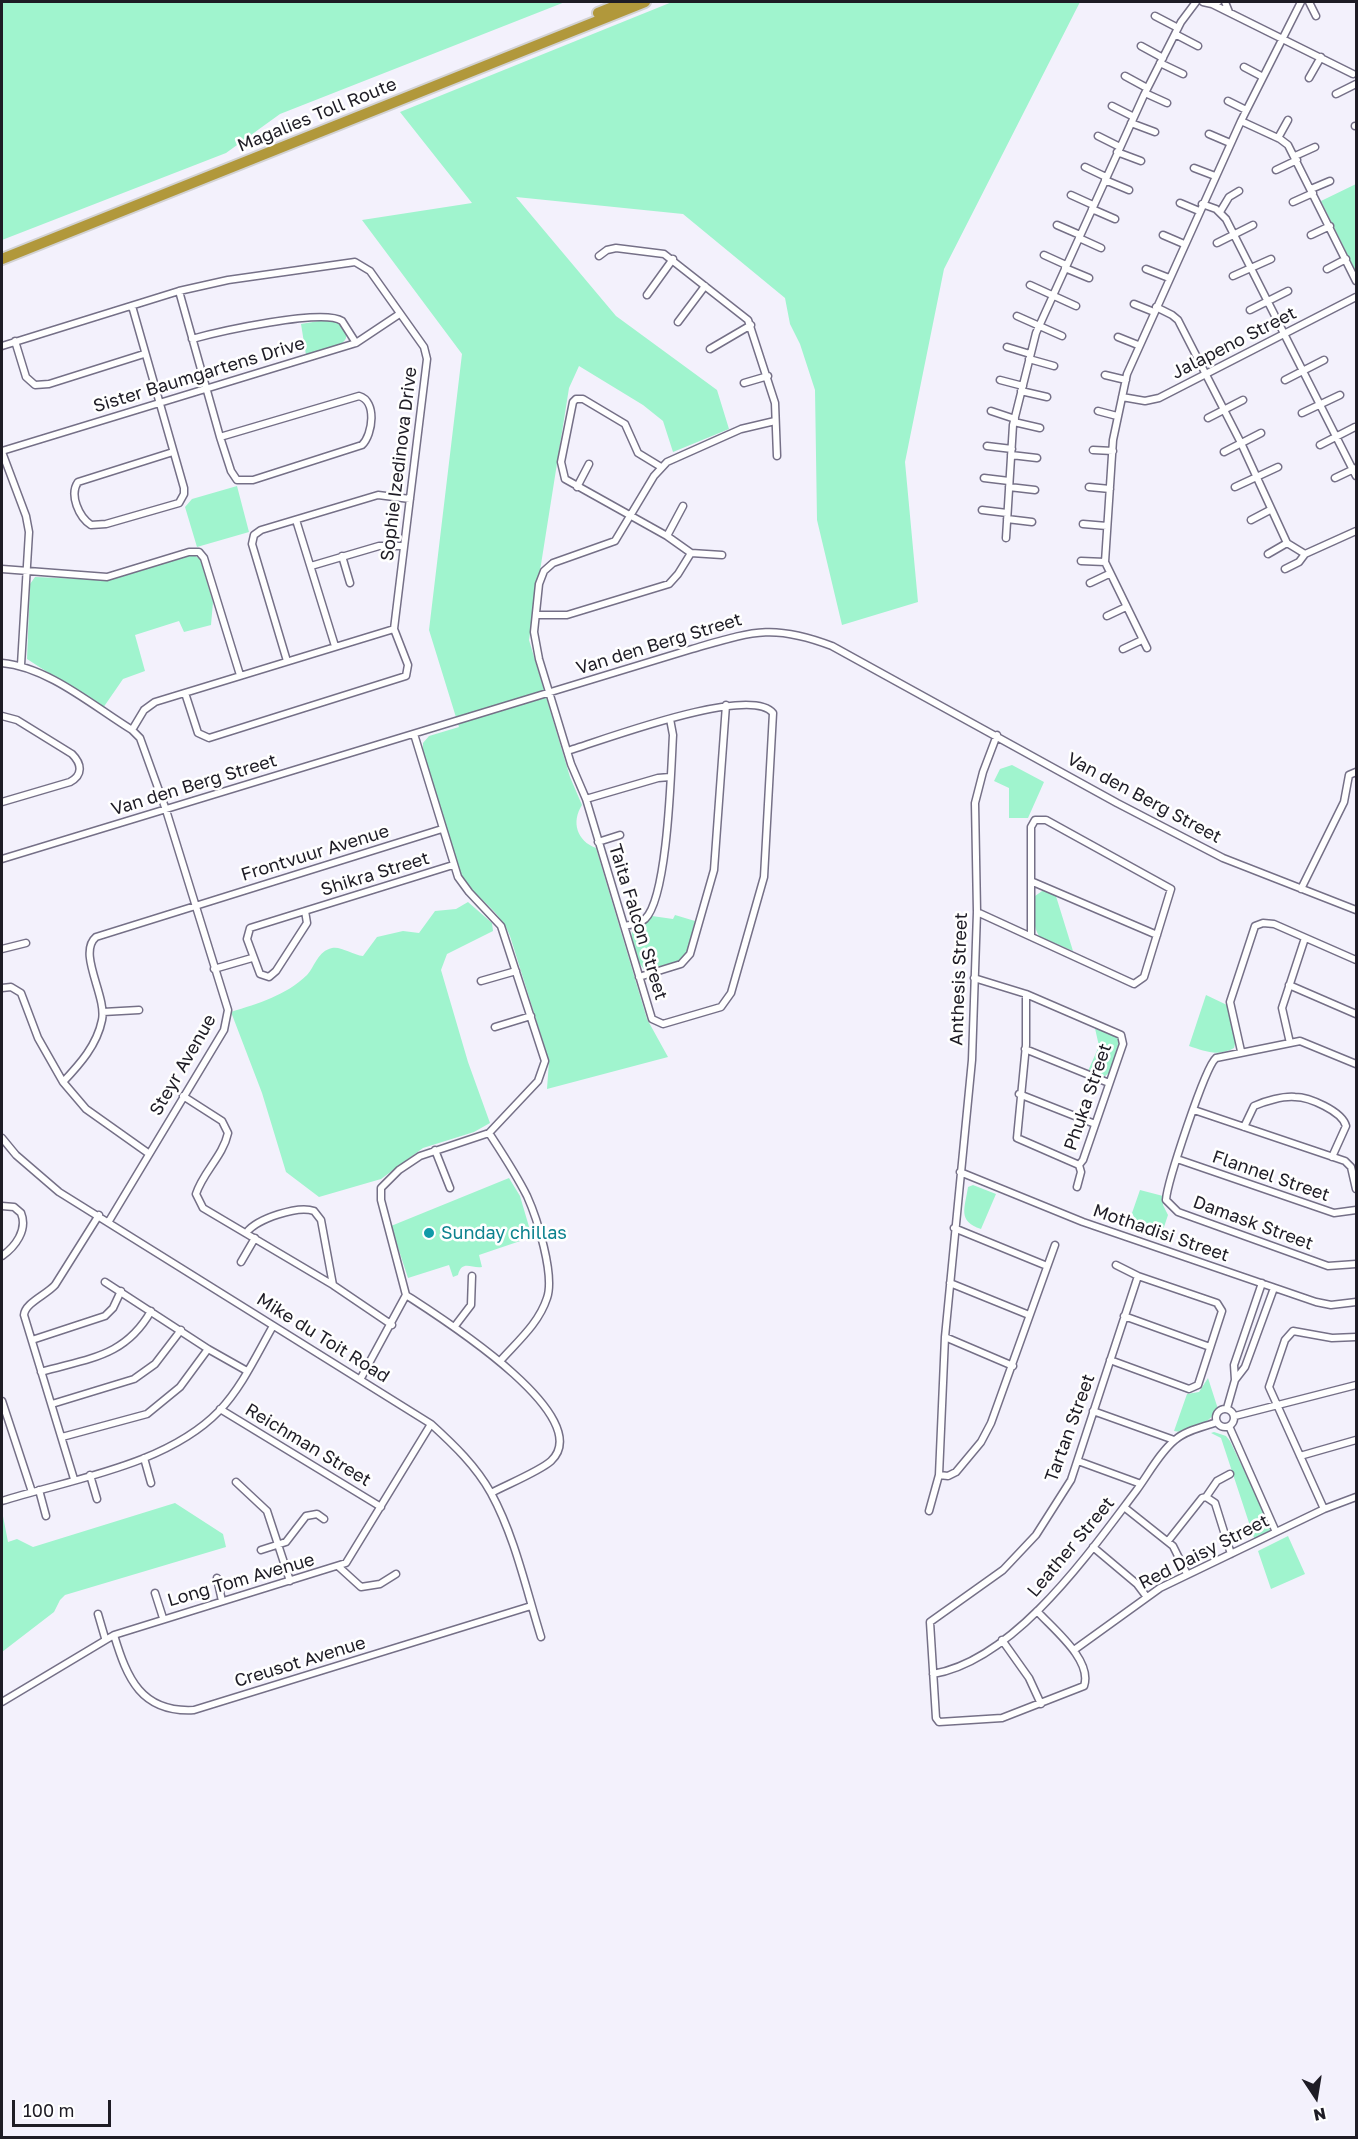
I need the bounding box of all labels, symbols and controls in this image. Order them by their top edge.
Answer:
street label: Magalies Toll Route [234,73,400,157]
street label: Jalapeno Street [1168,302,1300,384]
street label: Sister Baumgartens Drive [91,333,307,417]
street label: Sophie Izedinova Drive [376,366,422,562]
street label: Van den Berg Street [574,609,744,679]
street label: Van den Berg Street [1063,748,1225,848]
street label: Van den Berg Street [109,750,279,820]
street label: Frontvuur Avenue [238,820,392,886]
street label: Taita Falcon Street [604,841,672,1003]
street label: Shikra Street [318,847,432,901]
street label: Anthesis Street [946,912,972,1046]
street label: Steyr Avenue [145,1010,221,1120]
street label: Phuka Street [1060,1041,1116,1153]
street label: Flannel Street [1209,1146,1333,1206]
street label: Damask Street [1190,1191,1316,1255]
street label: Mothadisi Street [1090,1200,1232,1266]
place label: Sunday chillas [441,1222,567,1244]
marker: Sunday chillas [422,1226,436,1240]
street label: Mike du Toit Road [253,1288,393,1388]
street label: Tartan Street [1040,1371,1100,1485]
street label: Reichman Street [241,1399,375,1491]
street label: Leather Street [1023,1493,1119,1601]
street label: Red Daisy Street [1135,1510,1273,1594]
street label: Long Tom Avenue [165,1549,317,1611]
street label: Creusot Avenue [232,1632,368,1692]
north arrow [1286,2067,1346,2127]
scale bar [15,2088,114,2126]
text: 100 m [23,2099,74,2121]
text: N [1312,2104,1328,2126]

